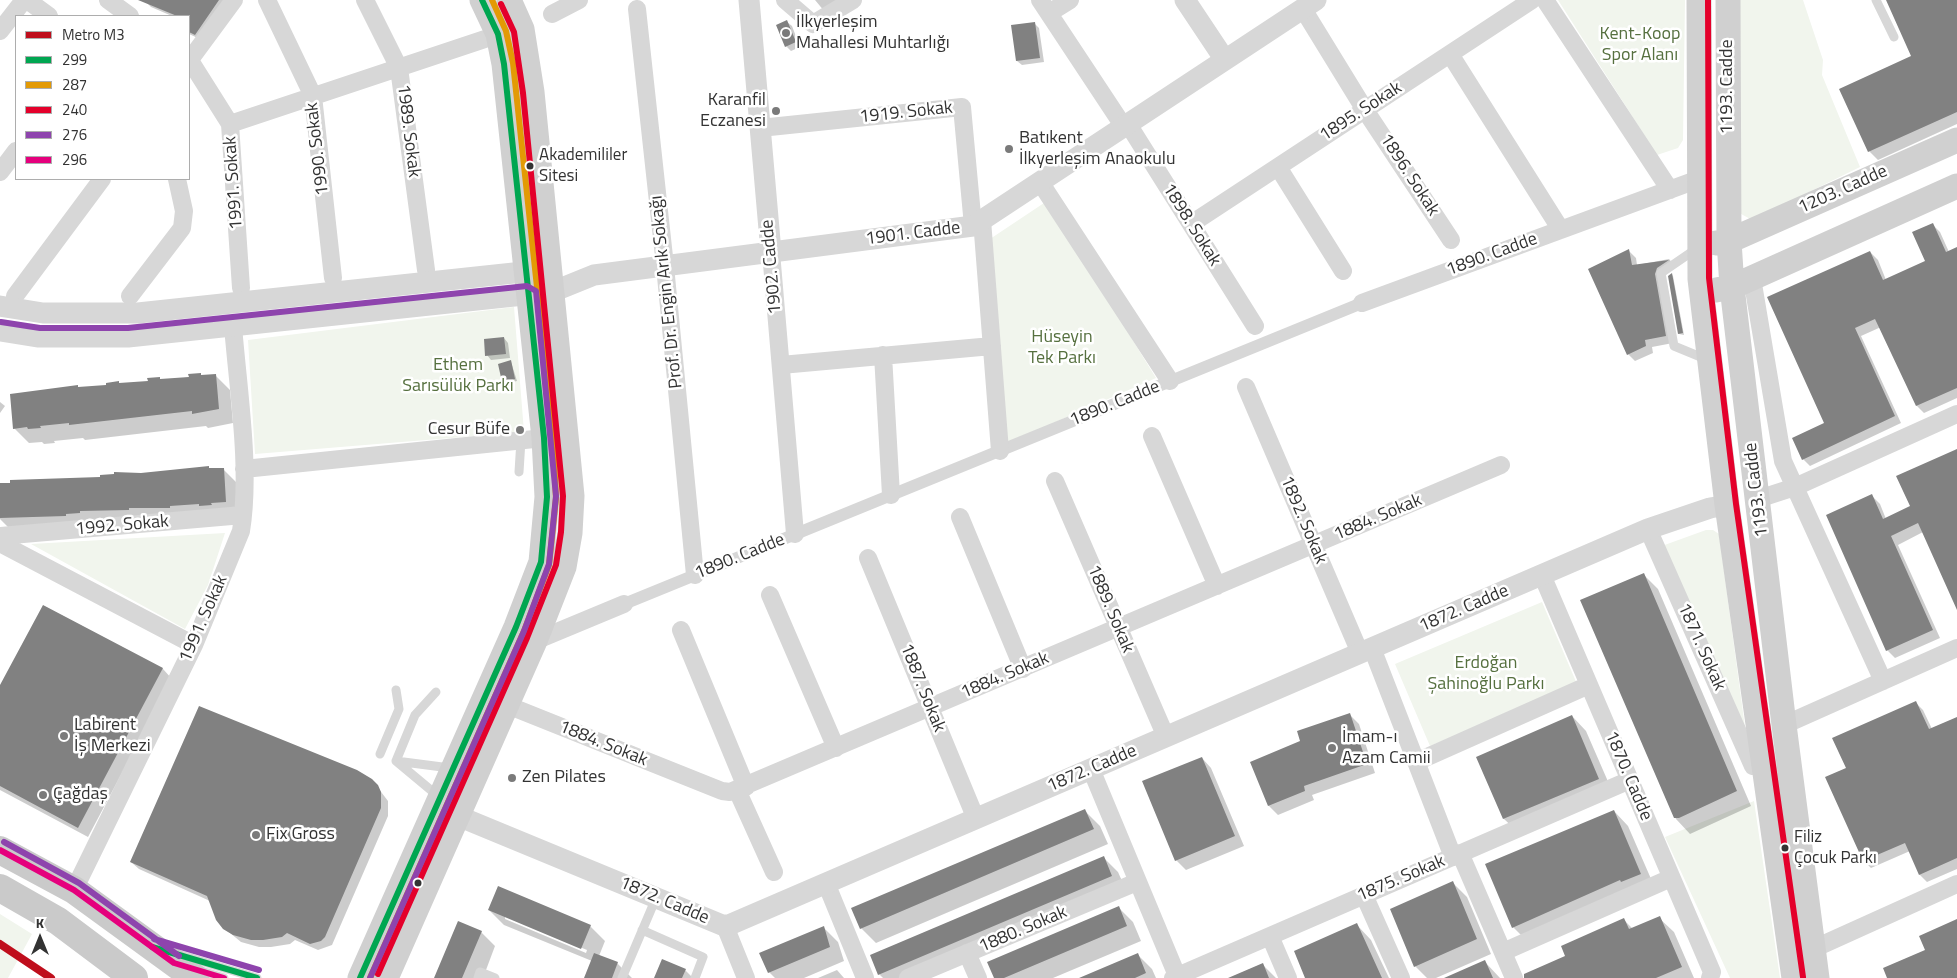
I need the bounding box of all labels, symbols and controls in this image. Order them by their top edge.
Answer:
place label: İlkyerleşim Mahallesi Muhtarlığı [796,12,950,54]
legend [15,15,190,180]
text: Metro M3 [62,23,125,46]
park label: Kent-Koop Spor Alanı [1600,24,1680,66]
marker: İlkyerleşim Mahallesi Muhtarlığı [780,27,792,39]
street label: 1193. Cadde [1717,39,1739,135]
text: 299 [62,48,87,71]
text: 287 [62,73,87,96]
street label: 1895. Sokak [1316,77,1406,147]
street label: 1989. Sokak [392,83,424,179]
place label: Karanfil Eczanesi [700,90,766,132]
street label: 1919. Sokak [858,97,954,129]
text: 240 [62,98,87,121]
street label: 1990. Sokak [302,101,334,197]
marker: Karanfil Eczanesi [770,105,782,117]
text: 276 [62,123,87,146]
place label: Batıkent İlkyerleşim Anaokulu [1019,128,1175,170]
street label: 1896. Sokak [1374,130,1444,220]
street label: 1991. Sokak [220,136,248,230]
marker: Batıkent İlkyerleşim Anaokulu [1003,143,1015,155]
place label: Akademililer Sitesi [539,146,627,186]
text: 296 [62,148,87,171]
marker: Akademililer Sitesi [525,161,535,171]
street label: 1203. Cadde [1795,161,1891,219]
street label: 1898. Sokak [1157,180,1225,270]
street label: Prof. Dr. Engin Arık Sokağı [646,194,688,390]
street label: 1901. Cadde [864,217,962,251]
street label: 1902. Cadde [757,219,787,315]
street label: 1890. Cadde [1444,229,1540,281]
park label: Hüseyin Tek Parkı [1028,327,1096,369]
park label: Ethem Sarısülük Parkı [402,355,514,398]
street label: 1890. Cadde [1067,376,1163,432]
place label: Cesur Büfe [428,419,510,441]
marker: Cesur Büfe [514,424,526,436]
street label: 1193. Cadde [1740,441,1774,539]
street label: 1892. Sokak [1275,473,1331,567]
street label: 1884. Sokak [1331,490,1425,546]
street label: 1992. Sokak [74,511,170,541]
street label: 1890. Cadde [692,529,788,585]
street label: 1889. Sokak [1082,562,1138,656]
street label: 1991. Sokak [175,572,233,666]
street label: 1872. Cadde [1416,580,1512,638]
street label: 1871. Sokak [1672,600,1730,694]
street label: 1887. Sokak [894,641,950,735]
street label: 1884. Sokak [958,648,1052,704]
park label: Erdoğan Şahinoğlu Parkı [1428,653,1544,696]
place label: Labirent İş Merkezi [74,715,151,758]
street label: 1884. Sokak [556,716,650,772]
place label: İmam-ı Azam Camii [1342,727,1431,770]
street label: 1870. Cadde [1599,728,1657,824]
marker: Labirent İş Merkezi [58,730,70,742]
street label: 1872. Cadde [1044,740,1140,798]
marker: İmam-ı Azam Camii [1326,742,1338,754]
place label: Zen Pilates [522,767,606,789]
marker: Zen Pilates [506,772,518,784]
place label: Çağdaş [53,784,108,806]
marker: Çağdaş [37,789,49,801]
place label: Fix Gross [266,824,335,846]
place label: Filiz Çocuk Parkı [1794,828,1877,868]
marker: Fix Gross [250,829,262,841]
marker: Filiz Çocuk Parkı [1780,843,1790,853]
street label: 1875. Sokak [1354,851,1448,907]
street label: 1872. Cadde [616,872,712,930]
unlabelled marker [413,878,423,888]
street label: 1880. Sokak [976,902,1070,958]
text: K [36,912,44,933]
north arrow [15,913,65,963]

